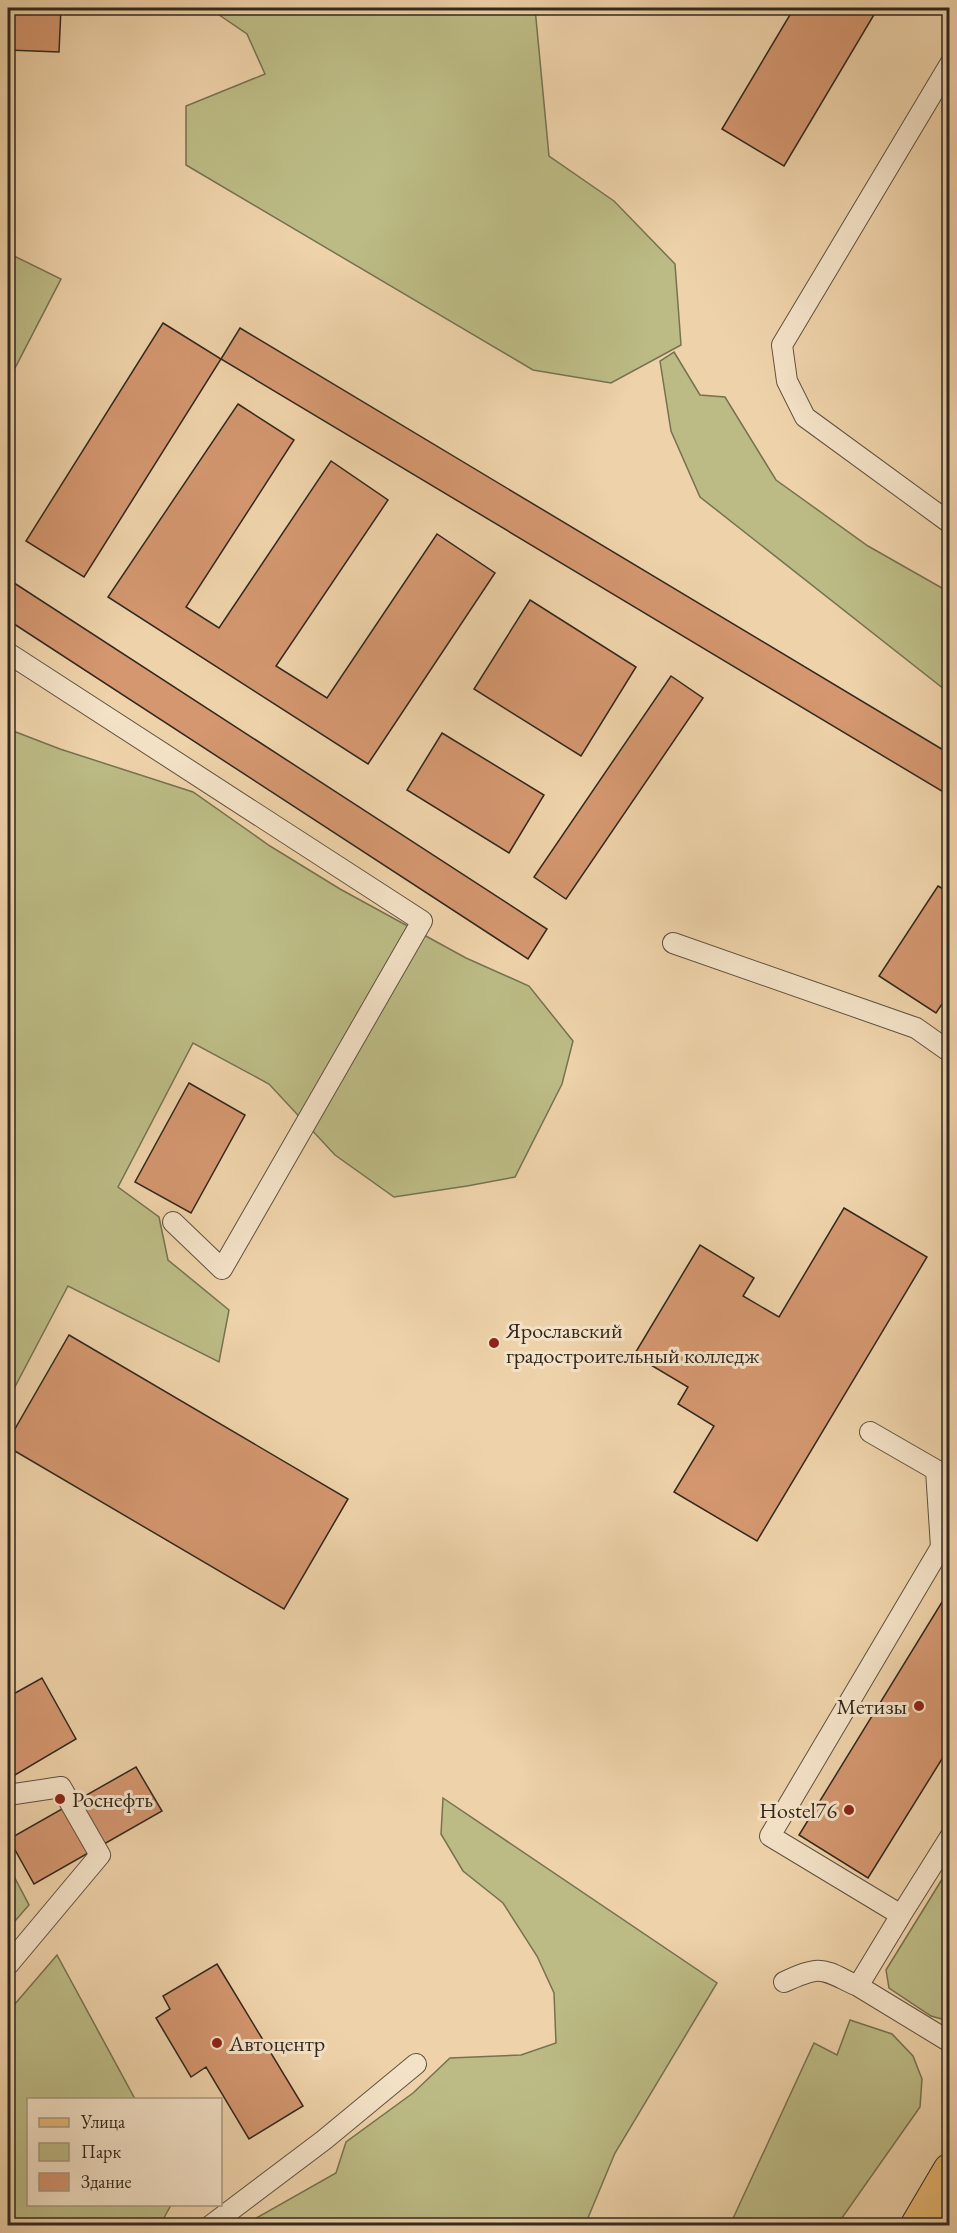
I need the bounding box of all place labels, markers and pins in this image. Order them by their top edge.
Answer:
place label: Ярославский градостроительный колледж [505,1316,760,1370]
marker: Ярославский градостроительный колледж [487,1336,501,1350]
place label: Метизы [837,1692,907,1721]
marker: Метизы [912,1699,926,1713]
place label: Роснефть [72,1785,153,1814]
marker: Роснефть [53,1792,67,1806]
place label: Hostel76 [759,1796,837,1825]
marker: Hostel76 [842,1803,856,1817]
place label: Автоцентр [228,2029,325,2058]
marker: Автоцентр [210,2036,224,2050]

